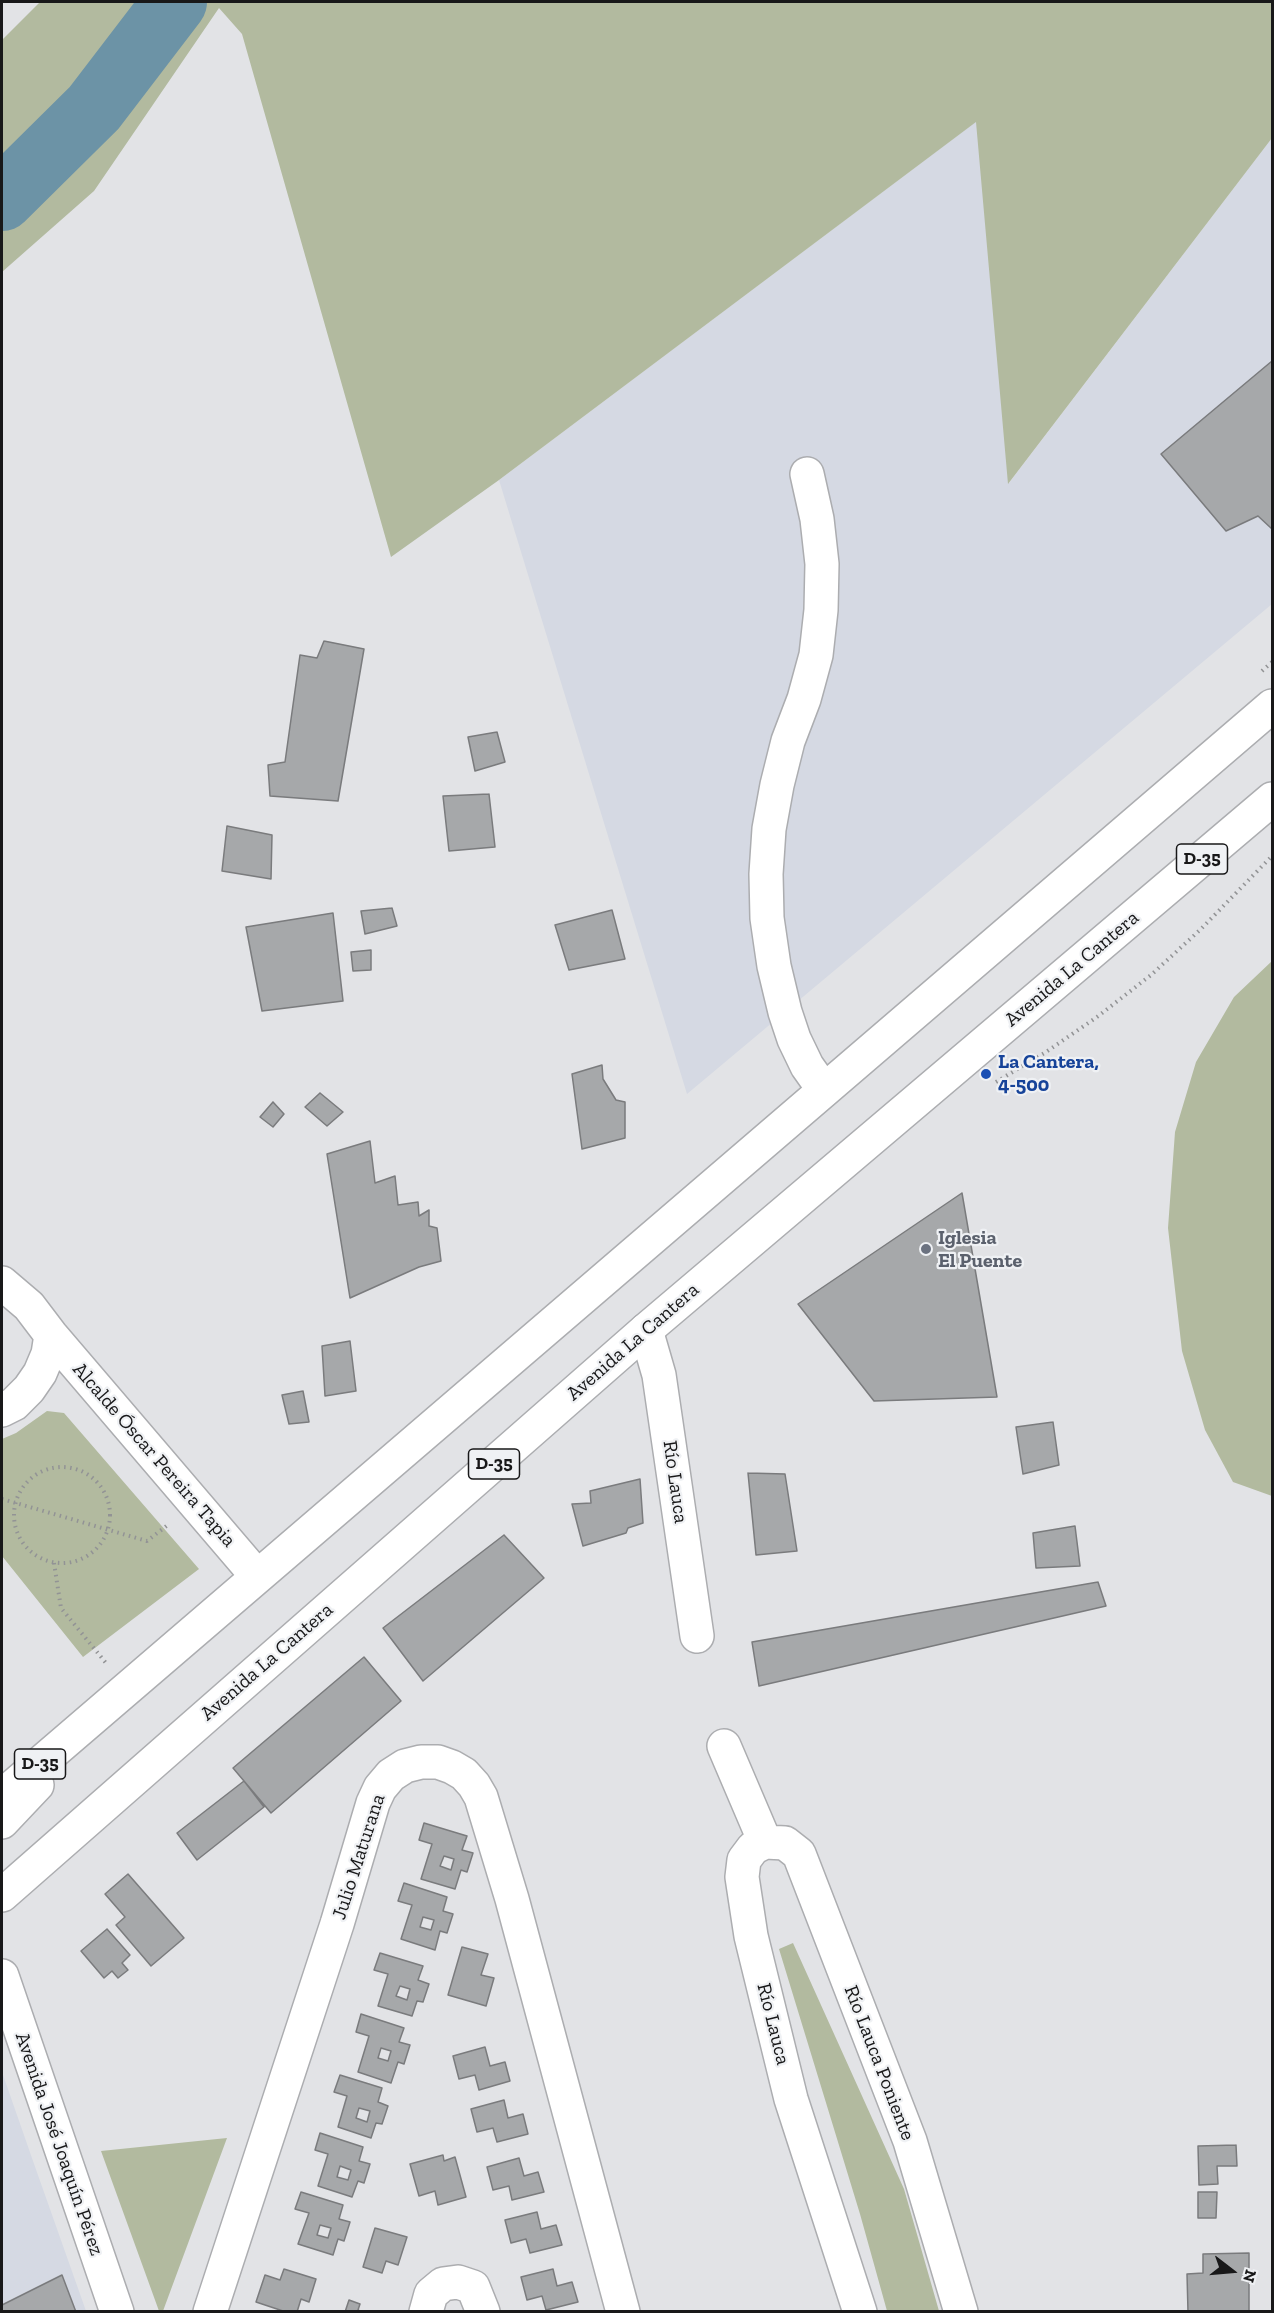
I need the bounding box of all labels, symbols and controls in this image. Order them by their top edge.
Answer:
road number: D-35 [1176,844,1228,874]
street label: Avenida La Cantera [1000,906,1144,1032]
place label: La Cantera, 4-500 [998,1050,1099,1097]
marker: La Cantera, 4-500 [979,1067,993,1081]
place label: Iglesia El Puente [938,1226,1022,1273]
marker: Iglesia El Puente [919,1242,933,1256]
street label: Avenida La Cantera [562,1278,704,1406]
street label: Alcalde Óscar Pereira Tapia [67,1358,241,1552]
street label: Río Lauca [657,1439,693,1525]
road number: D-35 [468,1449,520,1479]
street label: Avenida La Cantera [196,1598,338,1726]
road number: D-35 [15,1749,66,1779]
street label: Julio Maturana [327,1791,391,1923]
street label: Río Lauca [751,1981,795,2067]
street label: Río Lauca Poniente [838,1982,920,2144]
street label: Avenida José Joaquín Pérez [9,2029,109,2259]
north arrow [1202,2241,1262,2301]
text: N [1239,2268,1261,2285]

